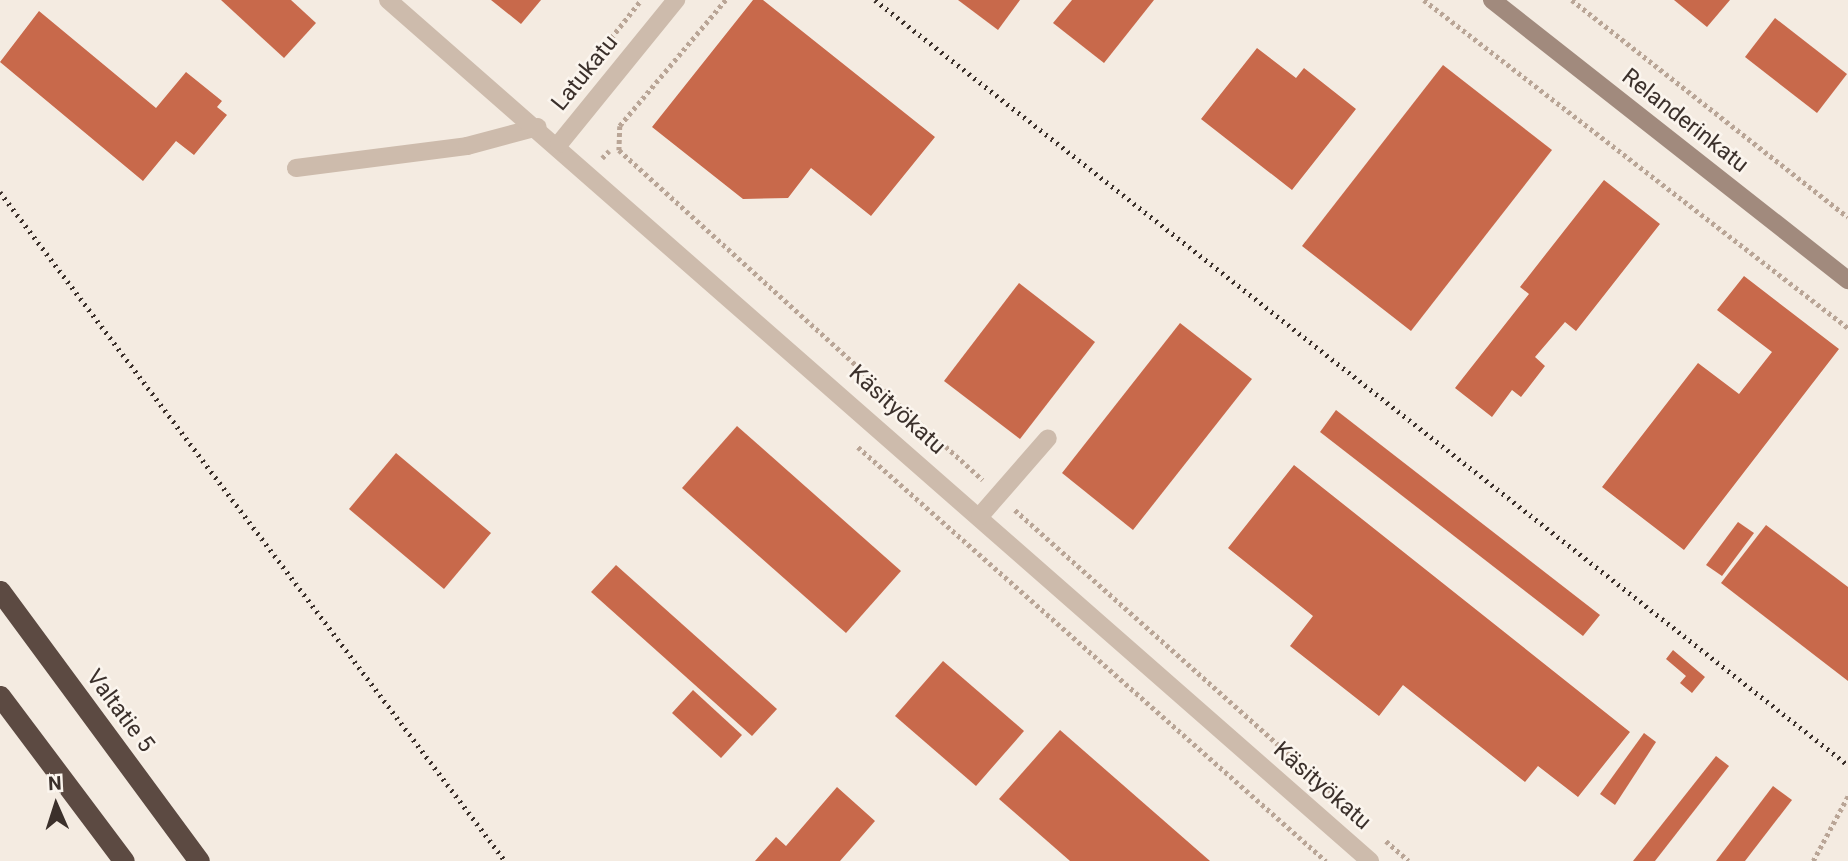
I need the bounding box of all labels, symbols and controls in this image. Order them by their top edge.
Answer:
street label: Latukatu [546,30,624,116]
street label: Relanderinkatu [1616,63,1754,179]
street label: Käsityökatu [843,360,951,460]
street label: Valtatie 5 [80,664,160,758]
street label: Käsityökatu [1268,736,1376,836]
north arrow [21,770,91,840]
text: N [48,772,62,795]

